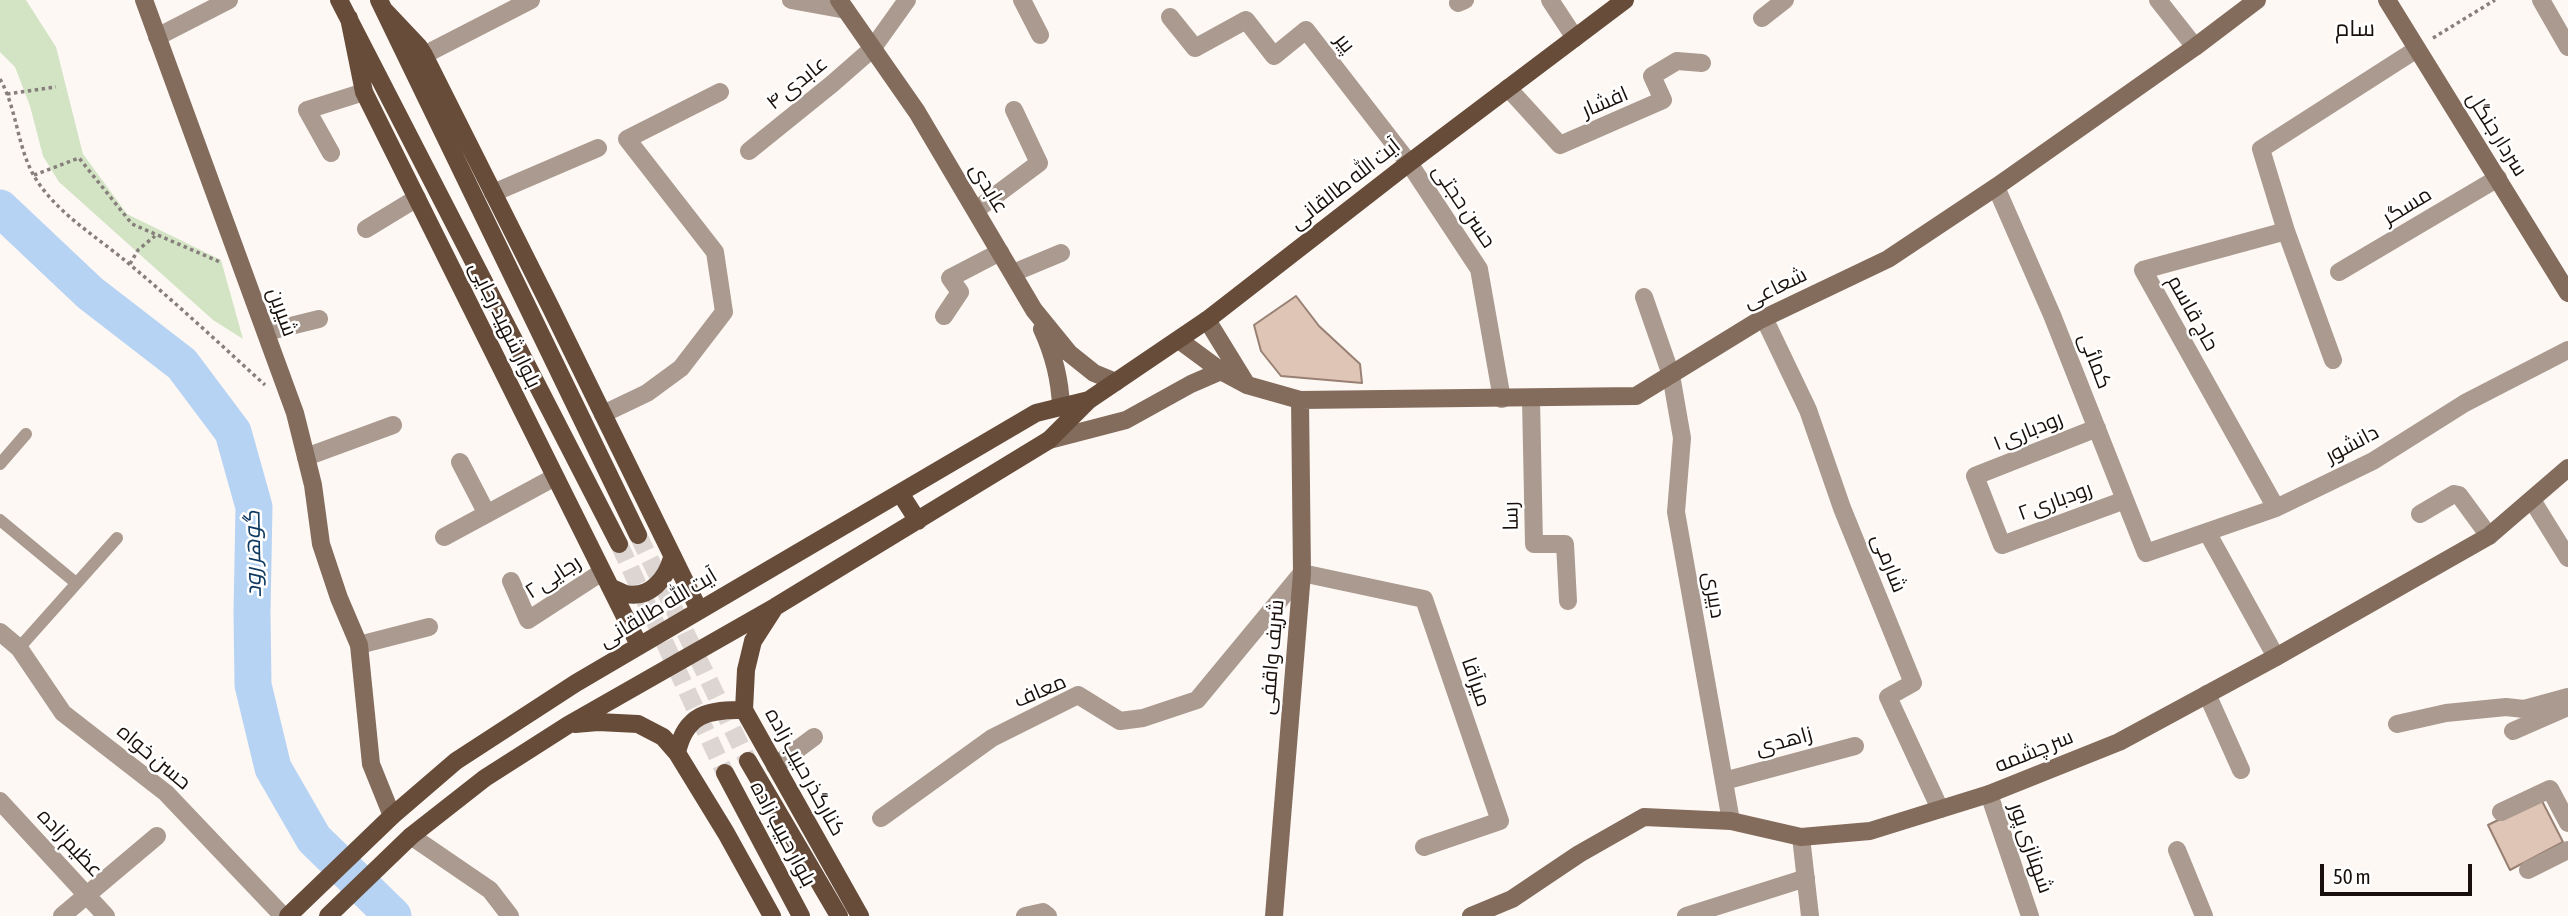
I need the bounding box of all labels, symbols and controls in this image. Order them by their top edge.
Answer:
district label: سام [2335,15,2375,43]
street label: پیر [1330,28,1360,58]
street label: عابدی ۴ [761,51,833,115]
street label: افشار [1578,81,1632,123]
street label: سردار جنگل [2461,87,2533,181]
street label: آیت الله طالقانی [1285,133,1405,235]
street label: عابدی [964,158,1014,218]
street label: حسن حجتی [1427,159,1501,253]
street label: مسگر [2378,182,2436,230]
street label: بلوار شهید رجایی [464,258,546,392]
street label: شعاعی [1739,262,1811,314]
street label: حاج قاسم [2162,271,2224,355]
street label: شیرین [262,284,302,340]
street label: کمائی [2073,330,2117,392]
street label: رودباری ۱ [1990,406,2066,456]
street label: دانشور [2321,419,2383,469]
street label: رودباری ۲ [2014,476,2096,526]
street label: رسا [1498,501,1524,531]
water label: گوهر رود [238,510,268,598]
street label: شارمی [1866,530,1912,596]
street label: رجایی ۲ [520,550,586,604]
street label: آیت الله طالقانی [594,563,722,653]
street label: دبیری [1698,570,1730,620]
street label: شریف واقفی [1254,598,1290,716]
street label: میرآقا [1456,654,1496,710]
street label: معاف [1010,669,1070,713]
street label: کنارگذر حبیب زاده [759,704,851,840]
street label: حسن خواه [112,719,196,795]
street label: زاهدی [1753,721,1815,761]
street label: سر چشمه [1991,724,2077,778]
street label: بلوار حبیب زاده [745,777,821,891]
street label: شهنازی پور [2004,799,2058,897]
street label: عظیم زاده [32,803,108,883]
scale bar [2323,850,2475,894]
text: 50 m [2333,864,2371,888]

